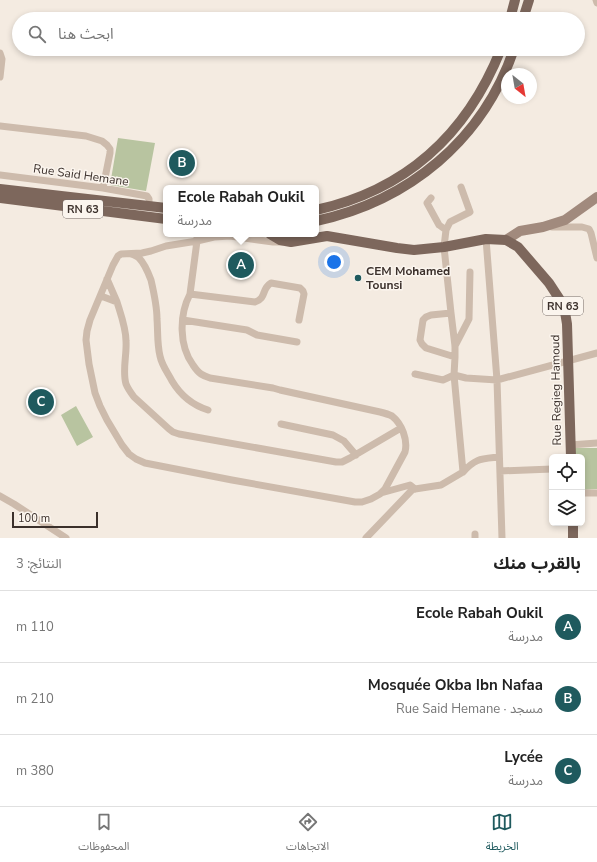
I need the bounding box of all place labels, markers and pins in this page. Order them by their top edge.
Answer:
pin: B [169,148,195,178]
pin: A [228,250,254,280]
place label: CEM Mohamed Tounsi [366,263,450,293]
marker: CEM Mohamed Tounsi [353,273,363,283]
pin: C [28,387,54,417]

